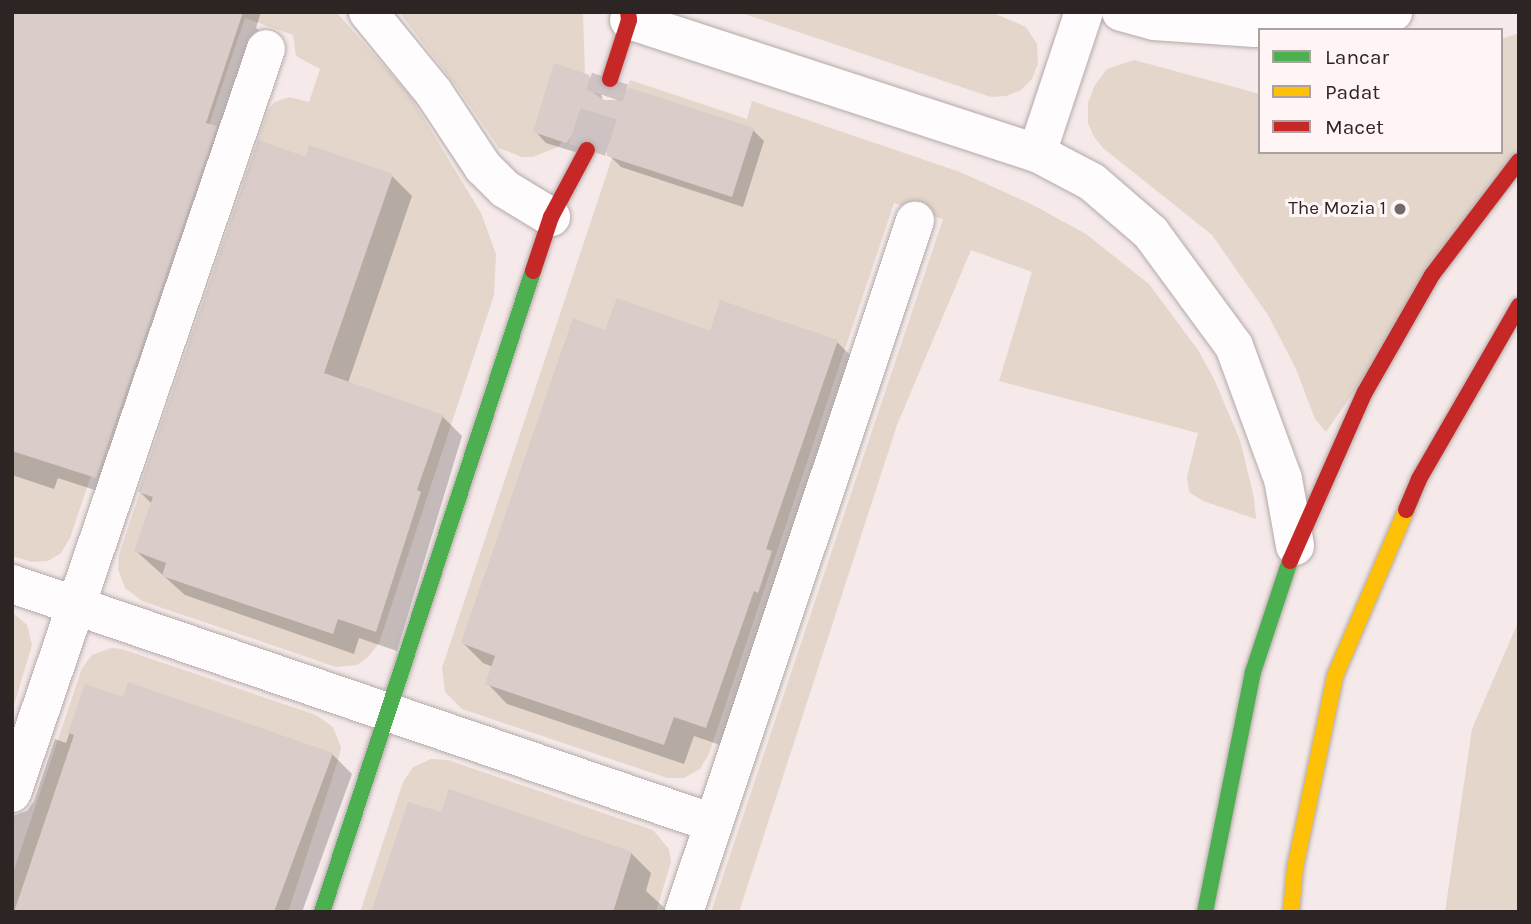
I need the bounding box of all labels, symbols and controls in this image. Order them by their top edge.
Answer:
legend [1258,28,1503,154]
text: Lancar [1325,45,1389,69]
text: Padat [1325,80,1380,104]
text: Macet [1325,115,1384,139]
place label: The Mozia 1 [1288,198,1386,220]
marker: The Mozia 1 [1392,201,1408,217]

